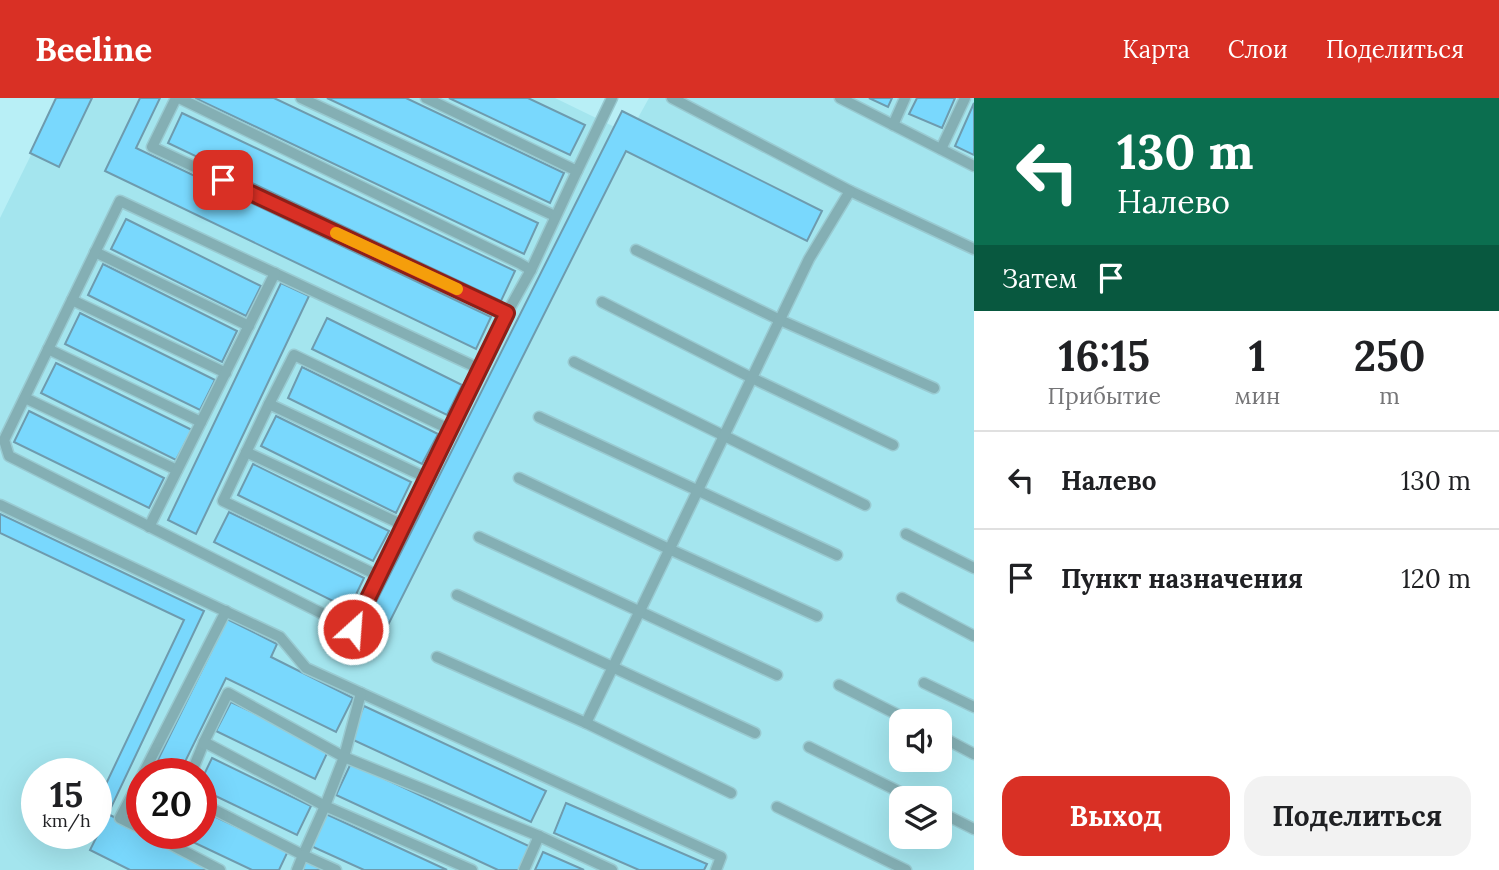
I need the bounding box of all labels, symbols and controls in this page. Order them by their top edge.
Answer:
text: Beeline [35,28,152,70]
text: Карта [1122,34,1190,65]
text: Слои [1228,34,1288,65]
text: Поделиться [1326,34,1464,65]
text: 130 m [1117,120,1253,182]
icon: left [1002,126,1093,217]
pin [193,150,253,210]
icon: arrive [204,161,242,199]
text: Налево [1117,181,1230,222]
icon: arrive [1092,259,1130,297]
text: Затем [1002,262,1078,295]
text: 16:15 [1059,329,1150,383]
text: 1 [1249,329,1266,383]
text: 250 [1354,329,1426,383]
text: Прибытие [1048,381,1161,410]
text: мин [1235,381,1280,410]
text: m [1379,381,1400,410]
icon: left [1002,461,1040,499]
text: Налево [1061,464,1157,497]
text: 130 m [1401,464,1471,497]
icon: arrive [1002,559,1040,597]
text: Пункт назначения [1061,562,1303,595]
text: 120 m [1401,562,1471,595]
position arrow [316,592,390,666]
map controls [889,709,952,849]
button: sound [889,709,952,772]
speed limit sign: 20 [126,758,217,849]
text: 15 [50,772,83,817]
button: Выход [1002,776,1230,856]
button: Поделиться [1244,776,1471,856]
button: layers [889,786,952,849]
text: km/h [42,809,91,832]

